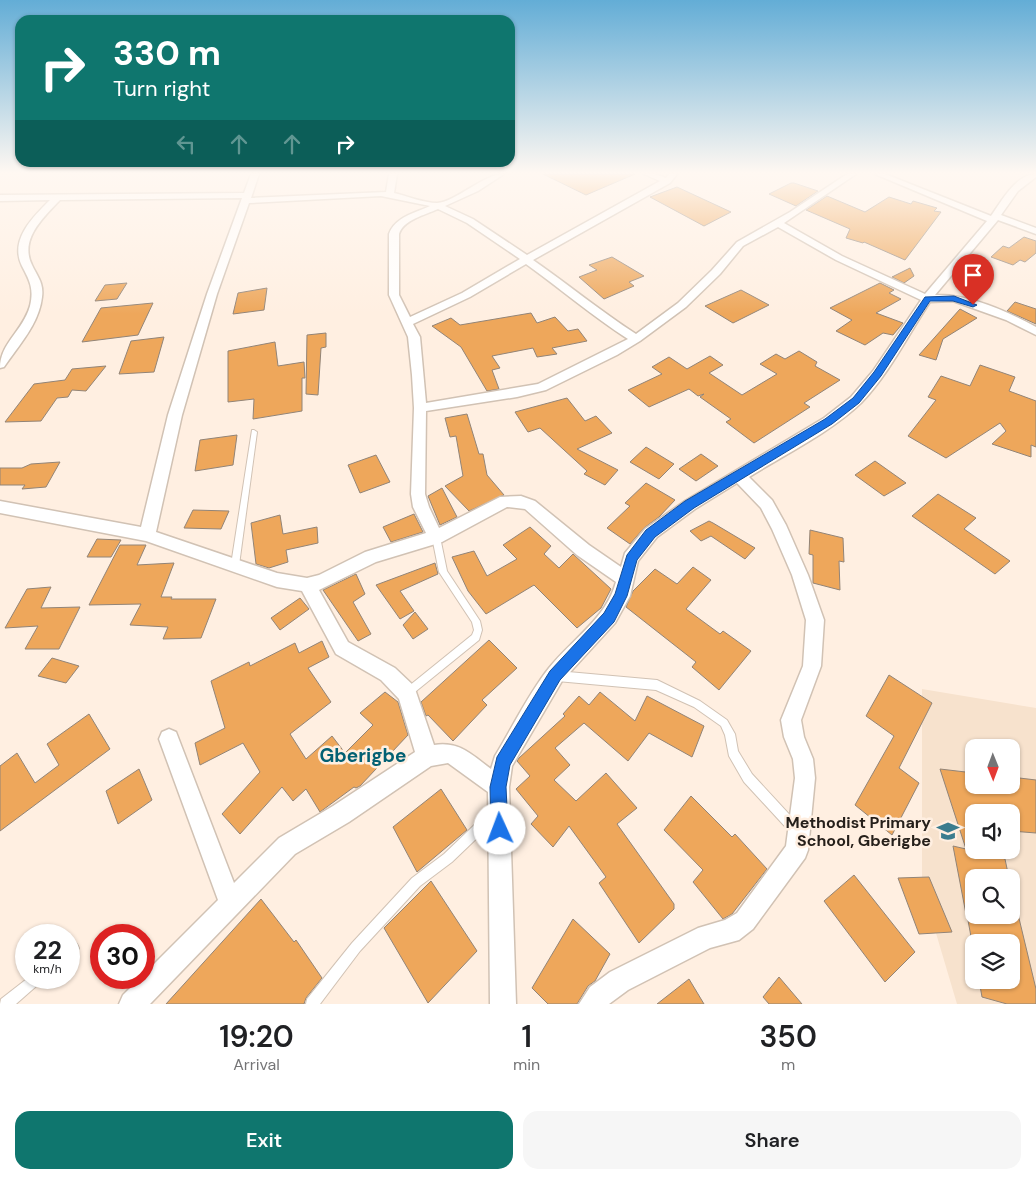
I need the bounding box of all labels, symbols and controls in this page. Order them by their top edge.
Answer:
text: 330 m [113,30,221,76]
icon: right [30,35,95,100]
text: Turn right [113,74,210,103]
icon: left [172,130,200,158]
icon: ahead [225,130,253,158]
icon: ahead [278,130,306,158]
icon: right [331,130,359,158]
pin [952,254,994,305]
icon: arrive [959,261,987,289]
north arrow [965,739,1020,794]
map controls [965,739,1020,989]
district label: Gberigbe [320,743,406,768]
position arrow [473,802,525,854]
button: sound [965,804,1020,859]
place label: Methodist Primary School, Gberigbe [786,812,931,851]
school or university icon: Methodist Primary School, Gberigbe [935,818,961,844]
button: search [965,869,1020,924]
speed limit sign: 30 [90,924,155,989]
text: 22 [33,934,62,967]
button: layers [965,934,1020,989]
text: km/h [33,961,62,977]
text: 19:20 [219,1017,294,1056]
text: 1 [521,1017,532,1056]
text: 350 [759,1017,817,1056]
text: Arrival [233,1054,280,1075]
text: min [513,1054,540,1075]
text: m [781,1054,795,1075]
button: Exit [15,1111,513,1169]
button: Share [523,1111,1021,1169]

